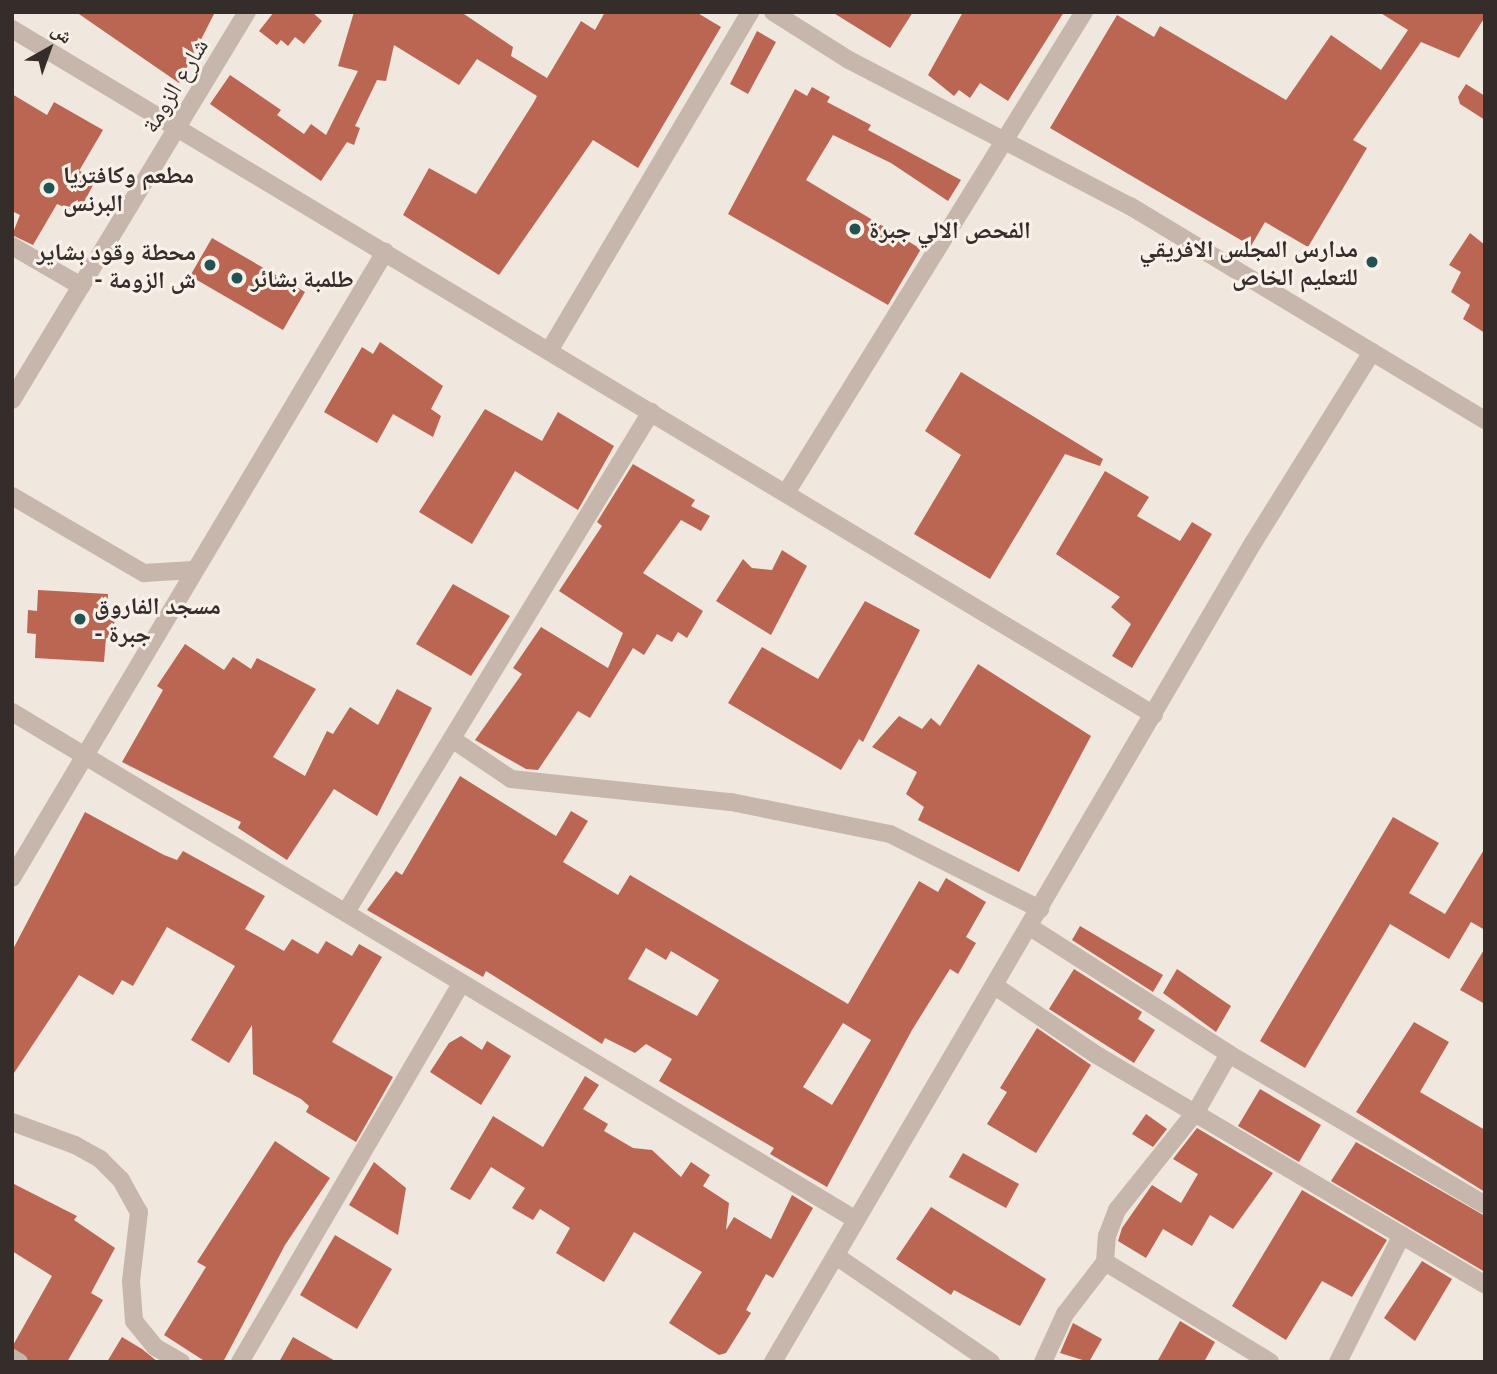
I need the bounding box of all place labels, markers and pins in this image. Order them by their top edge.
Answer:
place label: مطعم وكافتريا البرنس [63,160,194,216]
marker: مطعم وكافتريا البرنس [41,180,57,196]
place label: الفحص الالي جبرة [869,215,1031,243]
marker: الفحص الالي جبرة [847,221,863,237]
place label: مدارس المجلس الافريقي للتعليم الخاص [1139,234,1358,290]
place label: محطة وقود بشاير - ش الزومة [37,237,196,293]
marker: مدارس المجلس الافريقي للتعليم الخاص [1364,254,1380,270]
marker: محطة وقود بشاير - ش الزومة [202,257,218,273]
place label: طلمبة بشائر [251,264,354,292]
marker: طلمبة بشائر [229,270,245,286]
place label: مسجد الفاروق - جبرة [94,591,221,647]
marker: مسجد الفاروق - جبرة [72,611,88,627]

